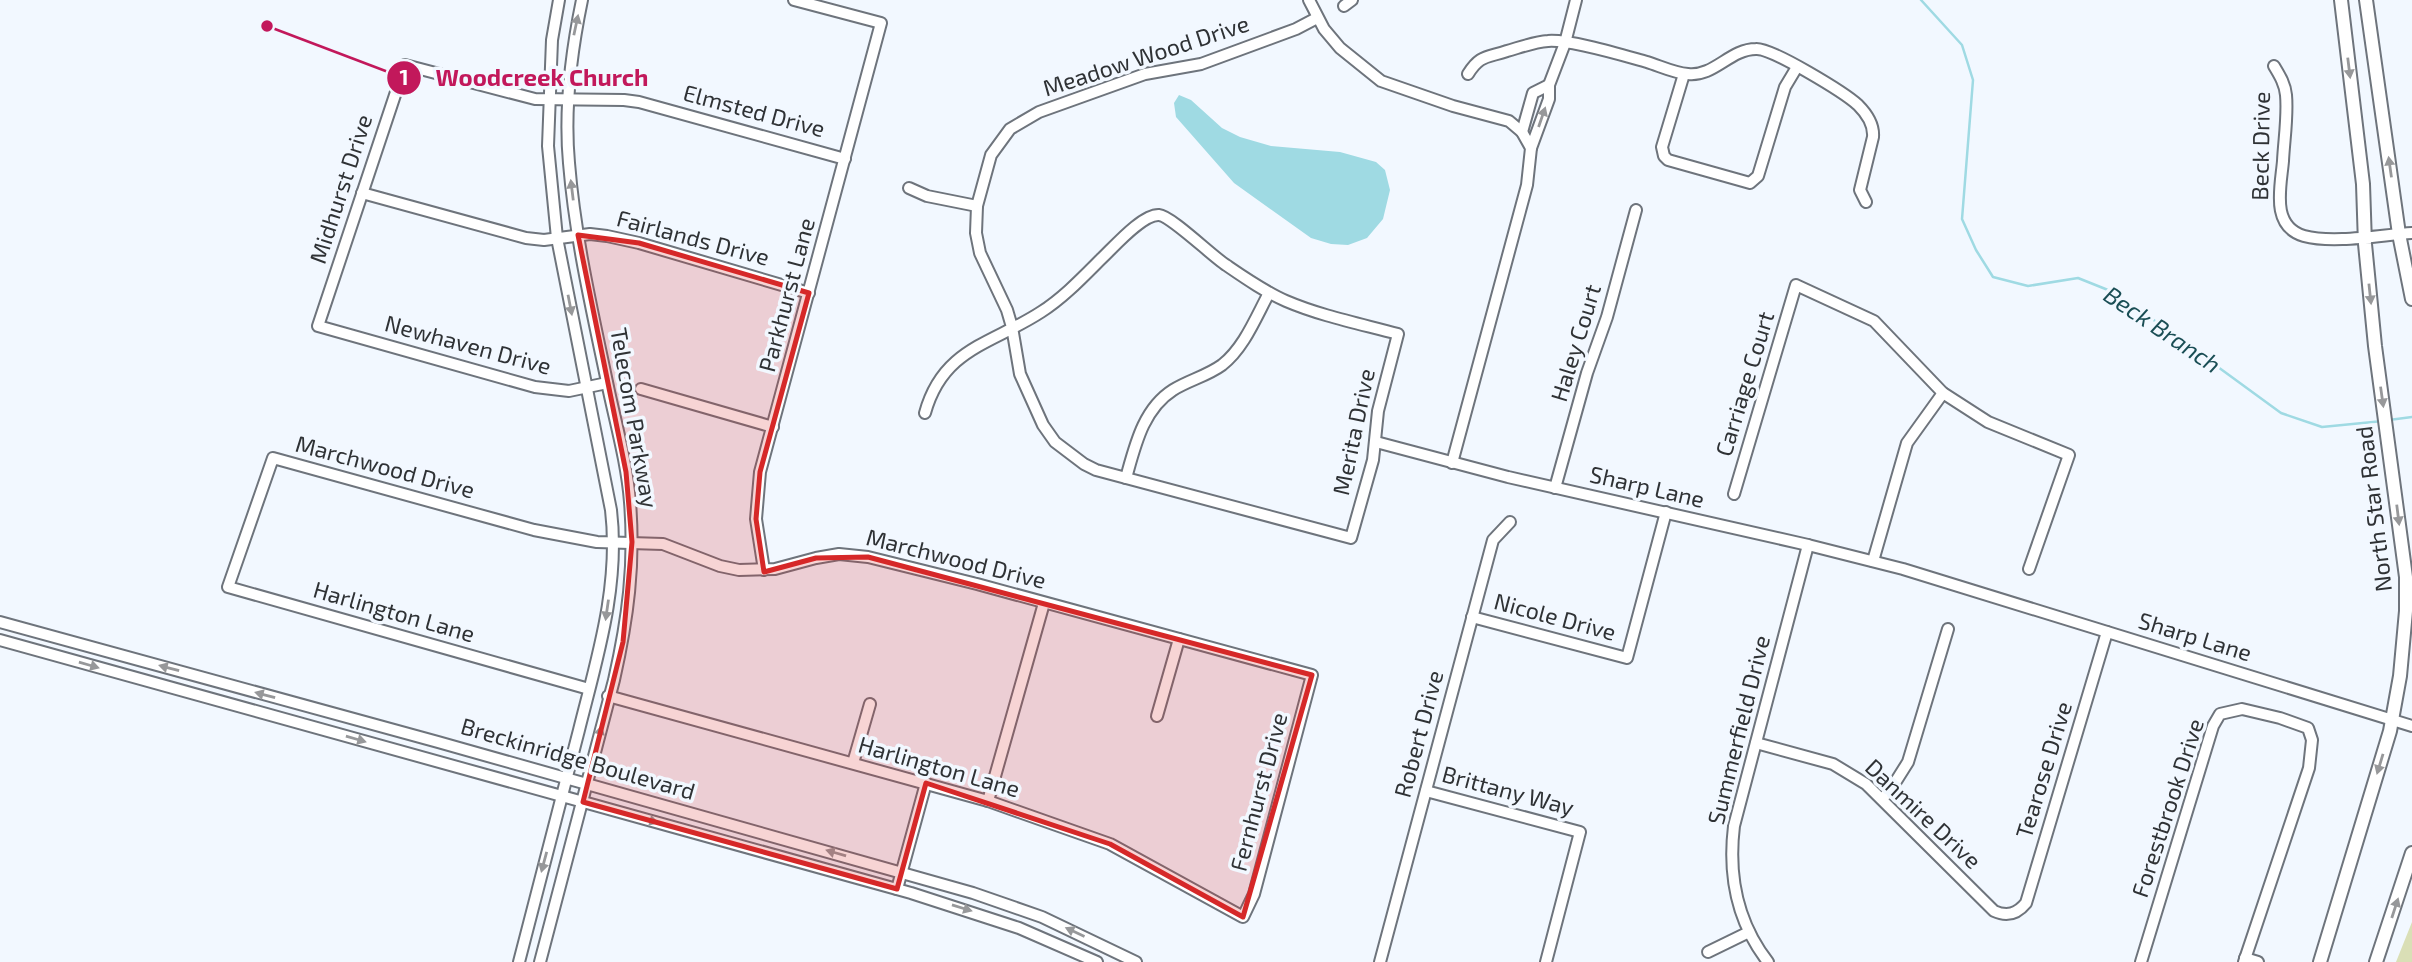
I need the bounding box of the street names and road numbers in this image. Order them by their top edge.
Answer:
street label: Meadow Wood Drive [1039,9,1252,102]
street label: Elmsted Drive [680,78,828,142]
street label: Beck Drive [2245,91,2275,201]
street label: Midhurst Drive [303,111,377,267]
street label: Fairlands Drive [614,203,773,271]
street label: Parkhurst Lane [752,215,820,375]
street label: Haley Court [1544,280,1606,405]
street label: Newhaven Drive [382,308,554,380]
street label: Carriage Court [1709,308,1779,460]
street label: Telecom Parkway [605,326,665,510]
street label: Merita Drive [1326,366,1380,498]
street label: North Star Road [2349,425,2397,594]
street label: Marchwood Drive [293,429,478,503]
street label: Sharp Lane [1587,459,1707,513]
street label: Marchwood Drive [863,522,1049,594]
street label: Harlington Lane [310,575,478,647]
street label: Nicole Drive [1491,586,1619,646]
street label: Sharp Lane [2135,606,2255,666]
street label: Summerfield Drive [1701,632,1775,827]
street label: Robert Drive [1388,667,1448,800]
street label: Tearose Drive [2009,698,2077,841]
street label: Fernhurst Drive [1223,709,1293,874]
street label: Breckinridge Boulevard [458,711,699,805]
street label: Forestbrook Drive [2125,715,2209,901]
street label: Harlington Lane [855,730,1023,802]
street label: Danmire Drive [1860,753,1987,874]
street label: Brittany Way [1439,759,1577,821]

